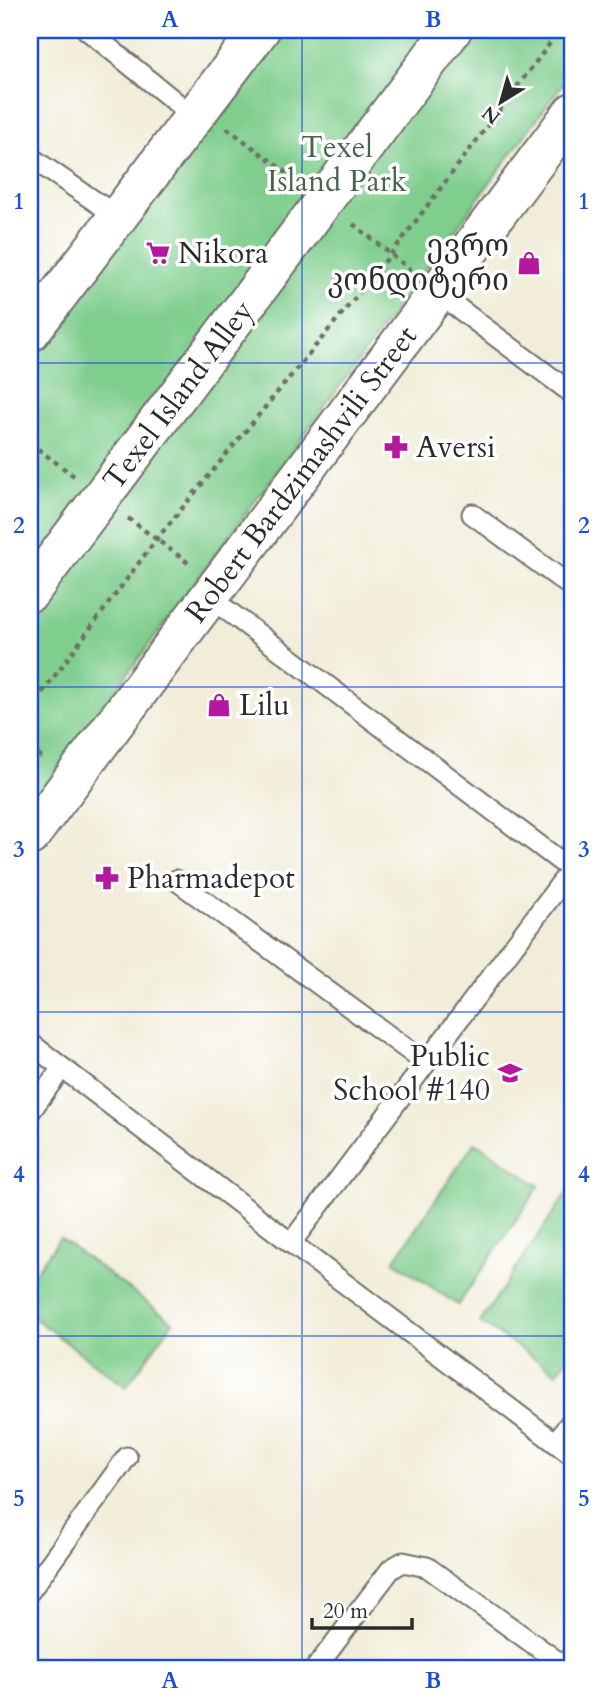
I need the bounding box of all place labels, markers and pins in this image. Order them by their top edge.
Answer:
place label: ევრო კონდიტერი [327,226,509,301]
place label: Nikora [178,233,268,274]
supermarket icon: Nikora [144,239,172,267]
shop icon: ევრო კონდიტერი [515,249,543,277]
place label: Aversi [416,427,496,468]
pharmacy icon: Aversi [382,433,410,461]
place label: Lilu [239,685,290,726]
shop icon: Lilu [205,691,233,719]
place label: Pharmadepot [127,858,295,899]
pharmacy icon: Pharmadepot [93,864,121,892]
place label: Public School #140 [333,1036,490,1111]
school or university icon: Public School #140 [496,1059,524,1087]

